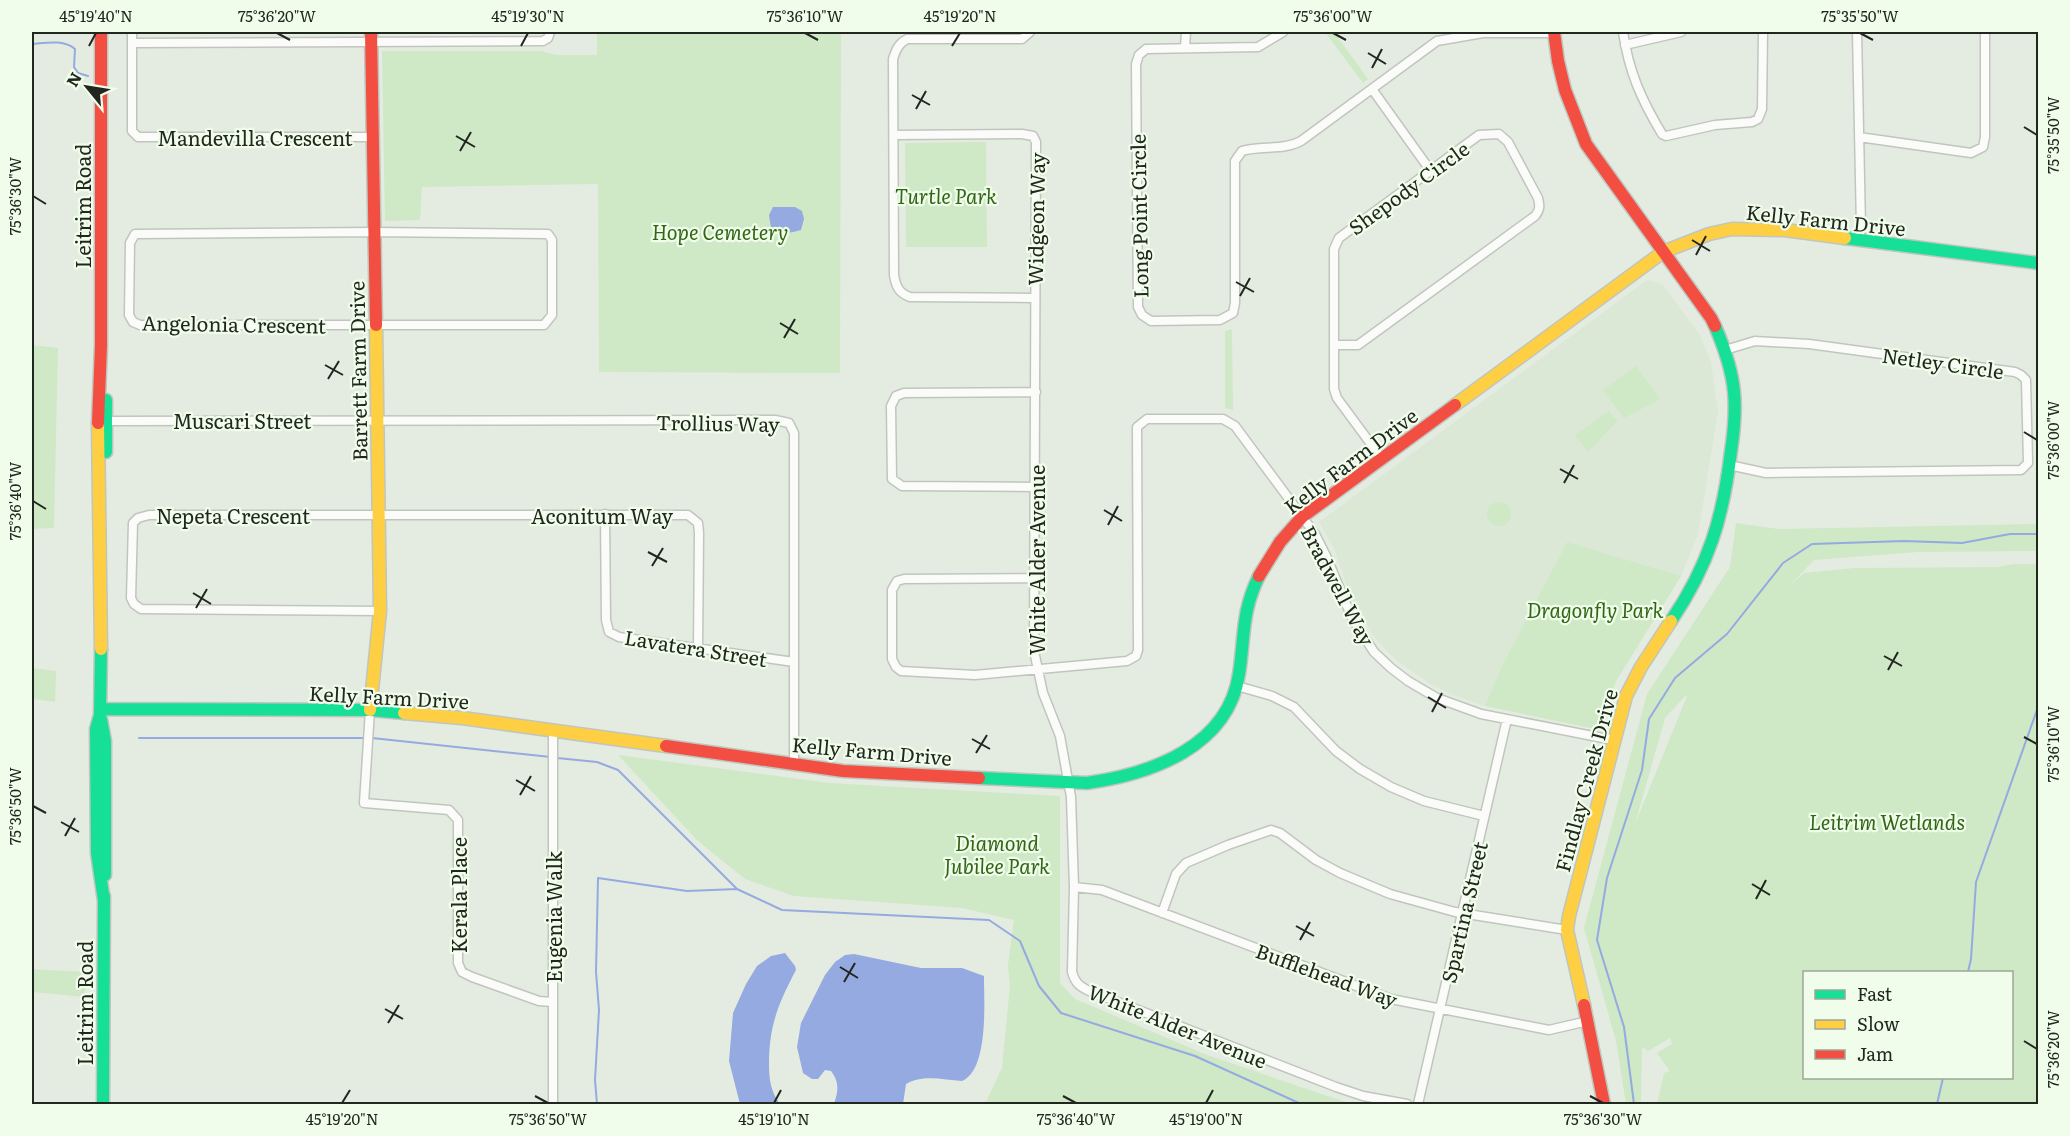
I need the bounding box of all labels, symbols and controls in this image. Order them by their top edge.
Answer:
text: 45°19'40"N [59,4,133,27]
text: 75°36'20"W [238,4,317,27]
text: 45°19'30"N [491,4,565,27]
text: 75°36'10"W [767,4,844,27]
text: 45°19'20"N [924,4,996,27]
text: 75°36'00"W [1293,4,1373,27]
text: 75°35'50"W [1821,4,1899,27]
north arrow [57,57,117,117]
text: N [59,67,87,91]
text: 75°35'50"W [2041,96,2064,174]
street label: Mandevilla Crescent [157,122,353,152]
street label: Shepody Circle [1341,133,1475,241]
street label: Long Point Circle [1122,134,1154,298]
street label: Leitrim Road [67,144,97,268]
street label: Widgeon Way [1019,152,1051,286]
text: 75°36'30"W [3,156,26,235]
park label: Turtle Park [895,180,997,210]
street label: Kelly Farm Drive [1745,196,1907,242]
park label: Hope Cemetery [652,216,788,246]
street label: Barrett Farm Drive [340,281,374,461]
street label: Angelonia Crescent [142,306,326,340]
street label: Netley Circle [1880,339,2006,385]
street label: Kelly Farm Drive [1277,400,1423,520]
text: 75°36'00"W [2041,400,2064,480]
street label: Muscari Street [173,405,311,435]
street label: Trollius Way [656,406,780,438]
text: 75°36'40"W [3,461,26,540]
street label: White Alder Avenue [1021,465,1051,655]
street label: Nepeta Crescent [156,500,310,530]
street label: Aconitum Way [531,500,673,530]
street label: Bradwell Way [1295,520,1384,651]
park label: Dragonfly Park [1527,594,1663,624]
street label: Lavatera Street [623,621,769,673]
street label: Kelly Farm Drive [308,677,470,715]
street label: Findlay Creek Drive [1546,685,1624,875]
text: 75°36'10"W [2041,705,2064,782]
street label: Kelly Farm Drive [791,728,953,772]
text: 75°36'50"W [3,766,26,845]
park label: Leitrim Wetlands [1809,806,1965,836]
park label: Diamond Jubilee Park [944,827,1050,880]
street label: Kerala Place [443,837,473,953]
street label: Spartina Street [1432,838,1494,986]
street label: Eugenia Walk [538,850,568,983]
street label: Bufflehead Way [1252,934,1402,1014]
street label: Leitrim Road [69,941,99,1065]
legend [1803,971,2013,1079]
street label: White Alder Avenue [1084,975,1272,1075]
text: Fast [1857,980,1893,1007]
text: 75°36'20"W [2041,1009,2064,1088]
text: Slow [1857,1010,1900,1037]
text: Jam [1857,1040,1893,1067]
text: 45°19'20"N [306,1107,378,1130]
text: 75°36'50"W [509,1107,588,1130]
text: 45°19'10"N [738,1107,810,1130]
text: 75°36'40"W [1037,1107,1116,1130]
text: 45°19'00"N [1169,1107,1243,1130]
text: 75°36'30"W [1564,1107,1643,1130]

